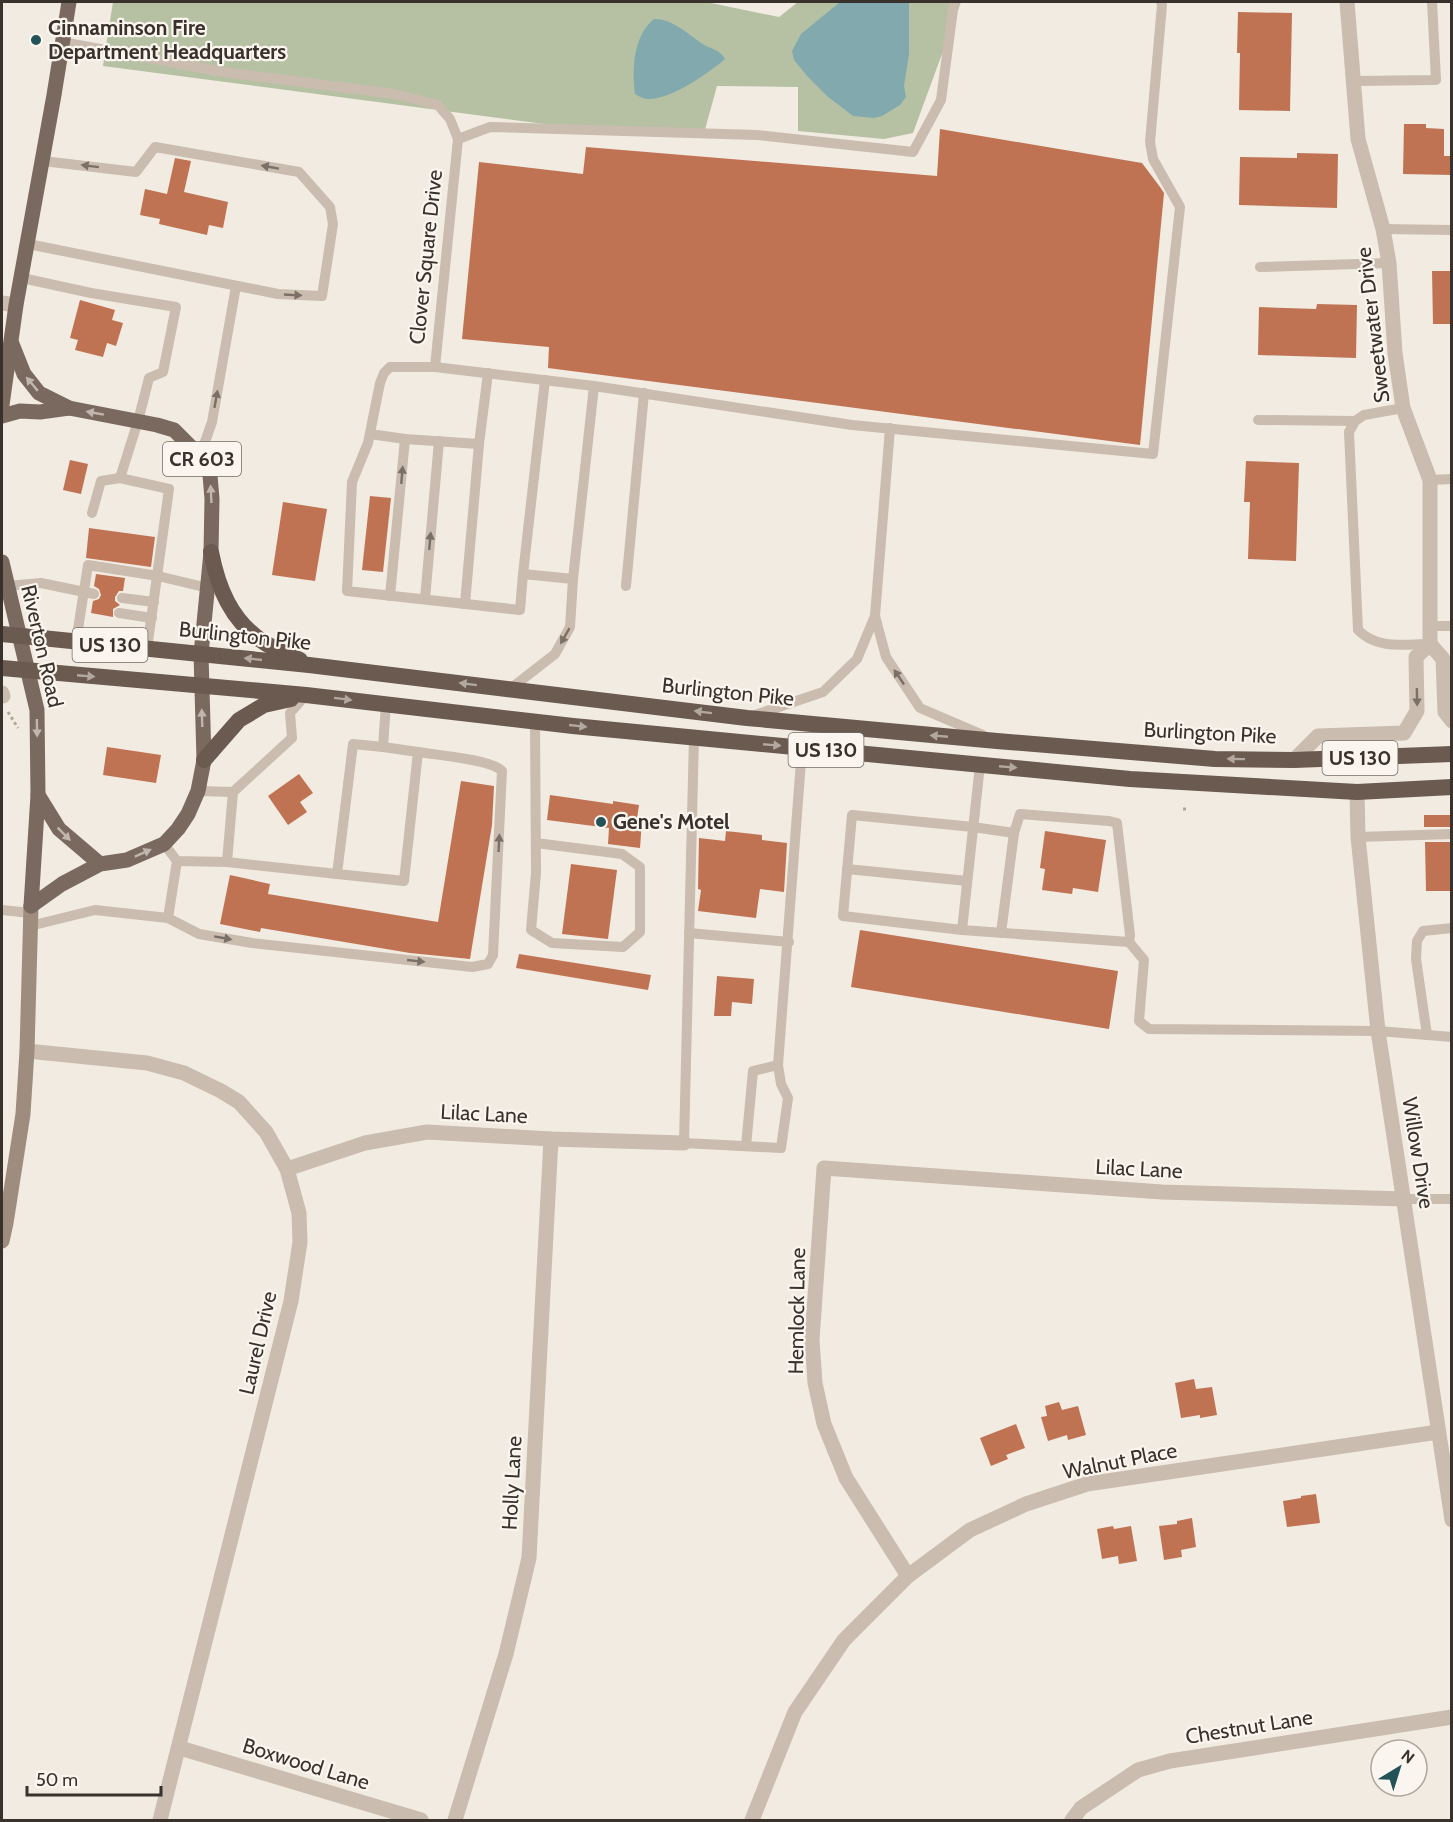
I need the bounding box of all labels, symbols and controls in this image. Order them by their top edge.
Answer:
place label: Cinnaminson Fire Department Headquarters [48,15,286,64]
marker: Cinnaminson Fire Department Headquarters [29,33,43,47]
one-way arrow [80,162,99,171]
one-way arrow [261,162,280,171]
street label: Clover Square Drive [404,168,447,345]
street label: Sweetwater Drive [1351,245,1394,404]
one-way arrow [284,290,303,300]
one-way arrow [26,377,39,392]
one-way arrow [212,390,221,409]
one-way arrow [85,408,104,417]
road number: CR 603 [163,442,241,476]
one-way arrow [397,466,407,485]
one-way arrow [207,484,216,503]
one-way arrow [425,532,435,551]
street label: Riverton Road [16,582,69,710]
street label: Burlington Pike [178,616,313,655]
road number: US 130 [72,628,148,662]
one-way arrow [560,628,570,645]
one-way arrow [243,654,262,664]
one-way arrow [894,669,905,685]
one-way arrow [77,671,96,681]
street label: Burlington Pike [661,672,796,711]
one-way arrow [458,679,477,689]
one-way arrow [1412,687,1422,706]
one-way arrow [333,695,352,704]
one-way arrow [198,708,207,727]
one-way arrow [693,708,712,717]
street label: Burlington Pike [1143,717,1277,748]
one-way arrow [32,719,42,738]
one-way arrow [569,722,588,731]
one-way arrow [929,731,948,741]
road number: US 130 [788,733,864,767]
one-way arrow [763,740,782,750]
road number: US 130 [1322,741,1398,775]
one-way arrow [1226,754,1245,764]
one-way arrow [999,762,1018,772]
place label: Gene's Motel [613,809,730,834]
marker: Gene's Motel [594,815,608,829]
one-way arrow [57,826,71,840]
one-way arrow [494,834,503,853]
one-way arrow [134,849,151,858]
one-way arrow [213,934,232,943]
one-way arrow [407,956,426,966]
street label: Willow Drive [1397,1095,1440,1211]
street label: Lilac Lane [440,1099,529,1128]
street label: Lilac Lane [1095,1154,1184,1183]
street label: Hemlock Lane [783,1247,810,1375]
street label: Laurel Drive [233,1288,282,1397]
street label: Holly Lane [497,1435,526,1531]
street label: Walnut Place [1061,1437,1179,1484]
street label: Chestnut Lane [1184,1704,1315,1749]
street label: Boxwood Lane [240,1732,373,1795]
north arrow [1369,1738,1429,1798]
text: N [1398,1746,1418,1768]
scale bar [27,1759,160,1797]
text: 50 m [36,1769,78,1791]

